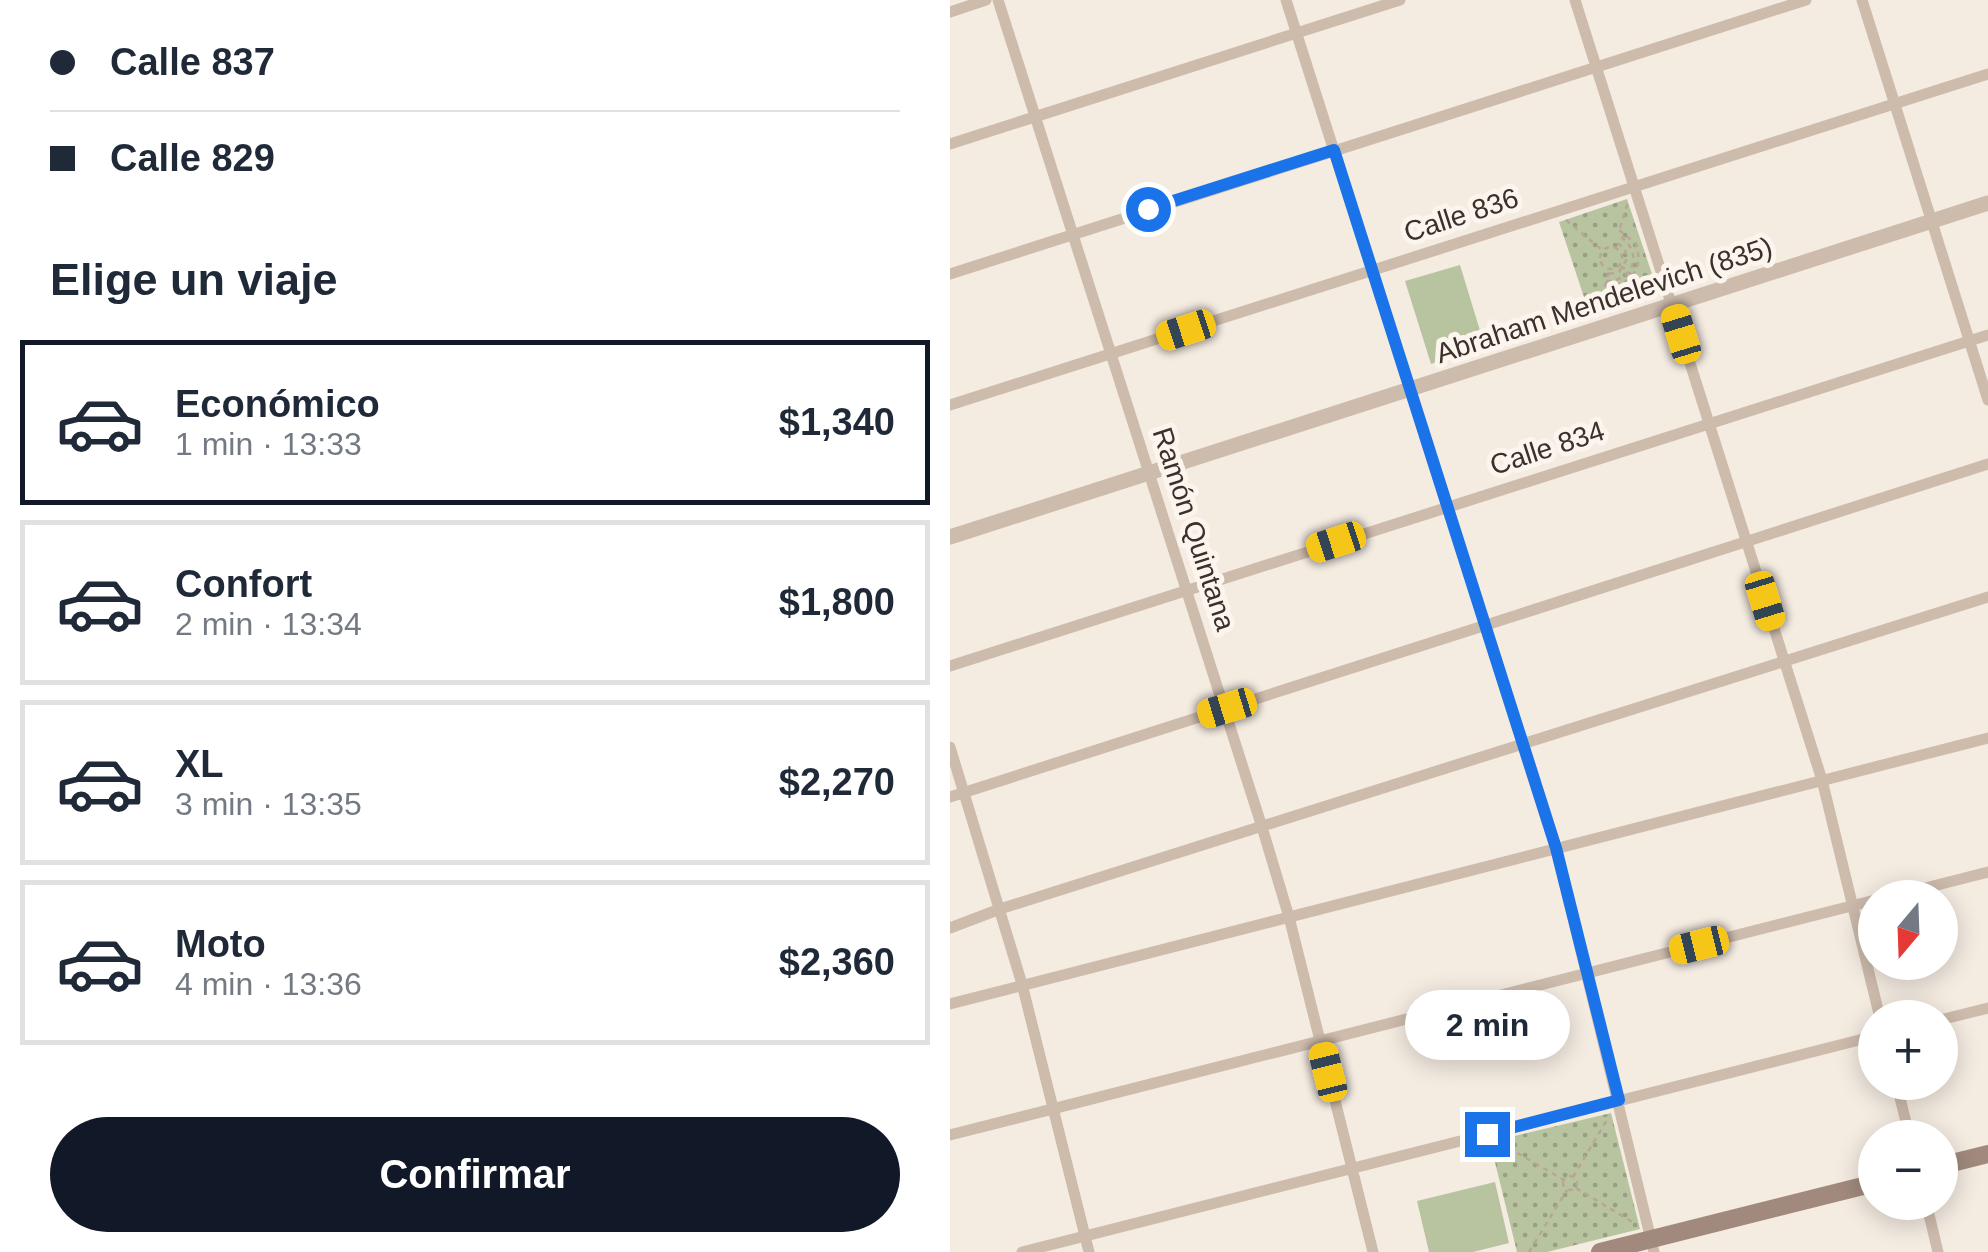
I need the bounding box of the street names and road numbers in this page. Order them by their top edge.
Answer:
street label: Calle 836 [1400,182,1522,248]
street label: Abraham Mendelevich (835) [1432,231,1776,369]
street label: Calle 834 [1486,415,1608,481]
street label: Ramón Quintana [1147,424,1242,635]

